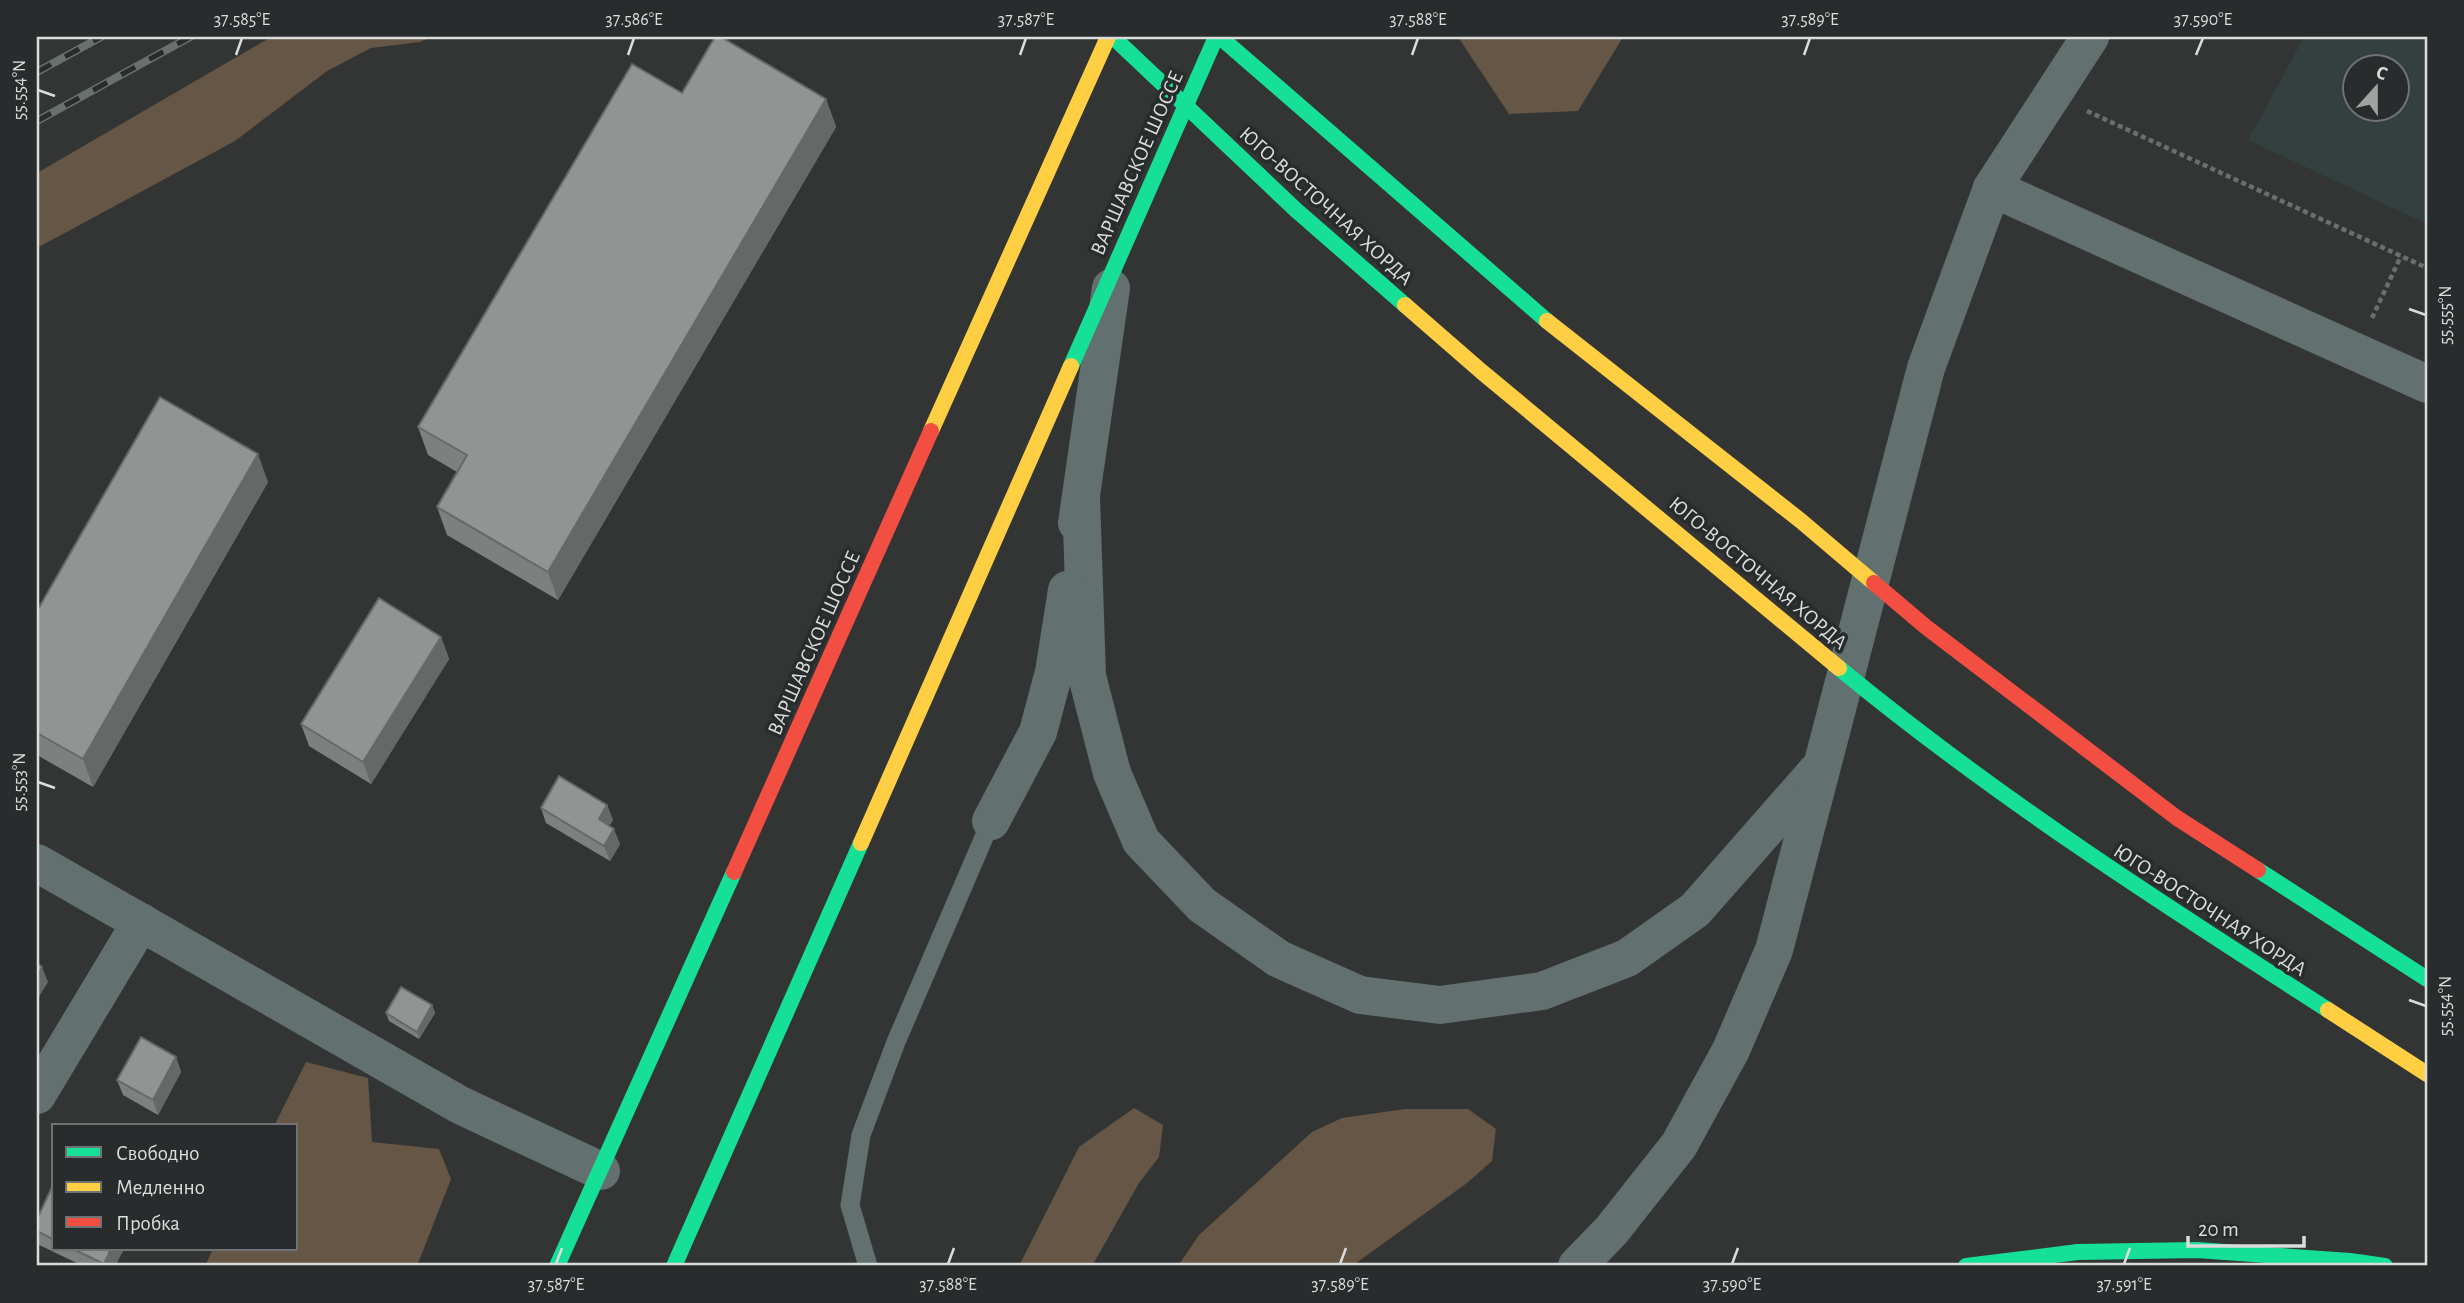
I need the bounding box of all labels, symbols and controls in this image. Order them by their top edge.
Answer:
text: 37.585°E [214,11,271,29]
text: 37.586°E [605,11,663,29]
text: 37.587°E [998,11,1055,29]
text: 37.588°E [1389,11,1447,29]
text: 37.589°E [1781,11,1839,29]
text: 37.590°E [2174,11,2233,29]
north arrow [2342,52,2412,122]
text: 55.554°N [11,60,29,120]
text: С [2373,63,2390,84]
street label: ВАРШАВСКОЕ ШОССЕ [1087,68,1187,258]
street label: ЮГО-ВОСТОЧНАЯ ХОРДА [1235,123,1417,289]
text: 55.555°N [2437,285,2455,345]
street label: ЮГО-ВОСТОЧНАЯ ХОРДА [1665,493,1851,653]
street label: ВАРШАВСКОЕ ШОССЕ [764,548,864,738]
text: 55.553°N [11,752,29,812]
street label: ЮГО-ВОСТОЧНАЯ ХОРДА [2110,840,2310,980]
text: 55.554°N [2437,976,2455,1036]
legend [52,1124,298,1250]
text: Свободно [116,1143,200,1164]
text: Медленно [116,1177,205,1198]
scale bar [2188,1205,2303,1249]
text: Пробка [116,1213,180,1234]
text: 20 m [2198,1219,2239,1240]
text: 37.587°E [528,1276,585,1294]
text: 37.588°E [919,1276,977,1294]
text: 37.589°E [1311,1276,1369,1294]
text: 37.590°E [1703,1276,1762,1294]
text: 37.591°E [2096,1276,2152,1294]

